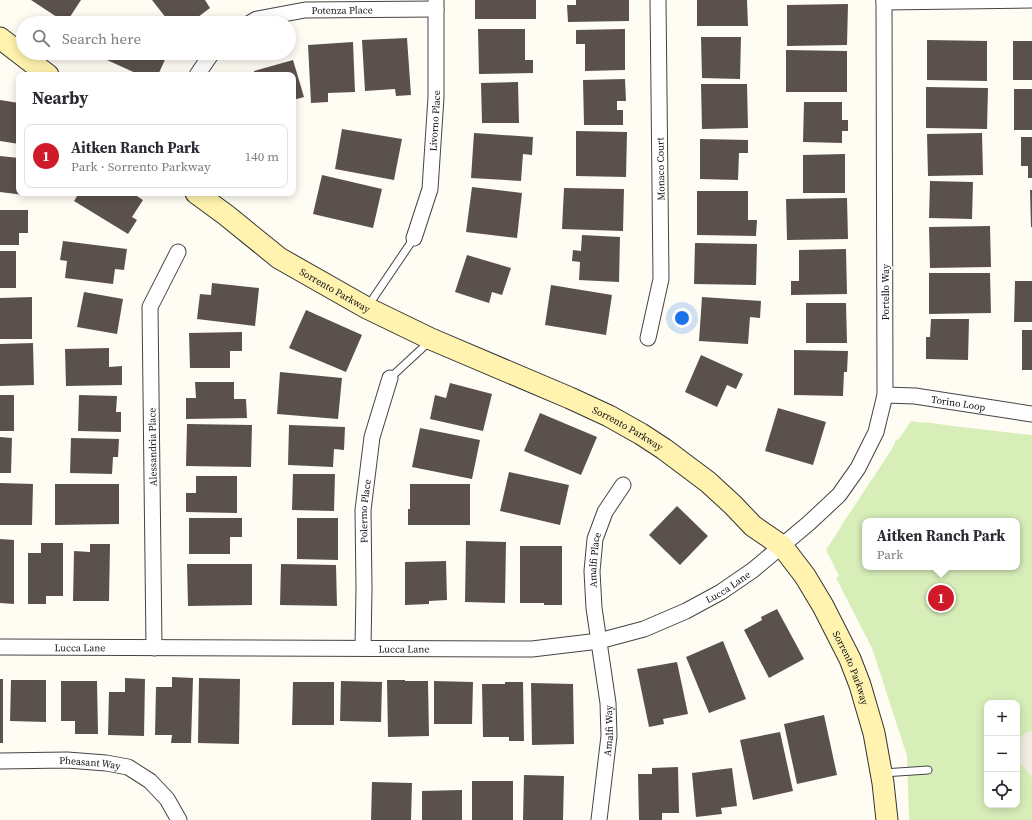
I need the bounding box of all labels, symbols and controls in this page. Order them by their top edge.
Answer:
street label: Potenza Place [311,3,373,17]
search box [16,16,296,60]
icon: search [30,27,52,49]
text: Search here [62,28,141,49]
text: Nearby [32,86,88,110]
street label: Livorno Place [426,90,443,152]
street label: Monaco Court [653,136,668,201]
text: Aitken Ranch Park [71,137,200,158]
text: 1 [42,148,50,165]
text: 140 m [245,148,279,165]
text: Park · Sorrento Parkway [71,158,211,175]
street label: Portello Way [879,263,892,320]
street label: Sorrento Parkway [297,265,373,316]
your location [672,308,692,328]
street label: Torino Loop [930,393,987,414]
street label: Sorrento Parkway [590,403,666,454]
street label: Alessandria Place [145,408,160,486]
street label: Polermo Place [357,478,374,543]
popup [862,518,1020,570]
text: Aitken Ranch Park [877,525,1005,546]
street label: Amalfi Place [586,530,604,588]
text: Park [877,546,903,563]
street label: Lucca Lane [703,568,753,606]
pin: 1 [928,583,954,613]
street label: Sorrento Parkway [830,629,872,707]
street label: Lucca Lane [55,641,105,654]
street label: Lucca Lane [379,642,429,656]
map controls [984,700,1020,808]
button: + [984,700,1020,736]
street label: Amalfi Way [601,704,616,757]
button: − [984,736,1020,772]
street label: Pheasant Way [59,754,122,773]
button: locate [984,772,1020,808]

